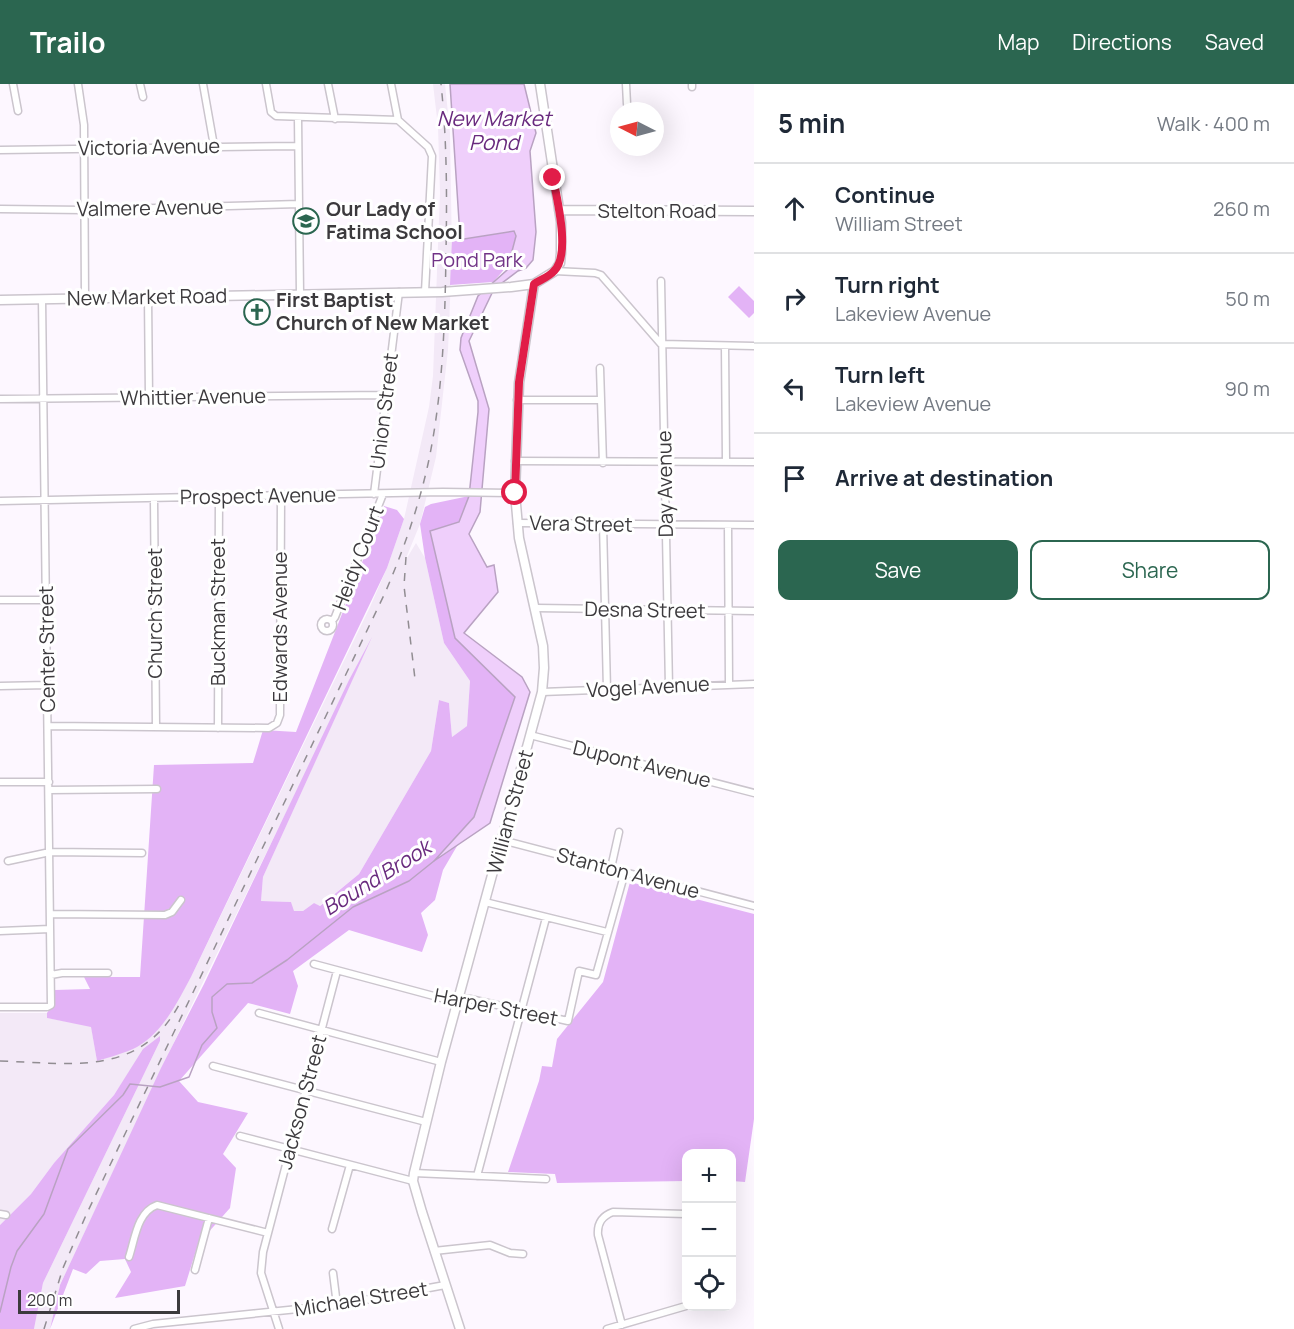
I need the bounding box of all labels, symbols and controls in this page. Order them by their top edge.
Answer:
text: Trailo [30,23,106,61]
text: Map [998,28,1039,56]
text: Directions [1072,28,1172,56]
text: Saved [1205,28,1264,56]
north arrow [610,102,664,156]
water label: New Market Pond [437,104,554,156]
text: 5 min [778,105,845,141]
text: Walk · 400 m [1157,110,1270,137]
street label: Victoria Avenue [78,132,220,161]
route end [539,164,565,190]
text: Continue [835,180,935,210]
icon: ahead [778,192,811,225]
street label: Valmere Avenue [76,193,224,222]
place label: Our Lady of Fatima School [326,195,463,245]
text: 260 m [1213,195,1270,222]
street label: Stelton Road [597,197,717,224]
school or university icon: Our Lady of Fatima School [291,206,321,236]
text: William Street [835,210,963,237]
park label: Pond Park [431,246,524,273]
text: Turn right [835,270,940,300]
street label: New Market Road [67,282,227,311]
icon: right [778,282,811,315]
text: 50 m [1225,285,1270,312]
place label: First Baptist Church of New Market [276,286,489,336]
church icon: First Baptist Church of New Market [242,297,272,327]
text: Lakeview Avenue [835,300,991,327]
street label: Union Street [363,351,404,471]
text: Turn left [835,360,925,390]
icon: left [778,372,811,405]
text: 90 m [1224,375,1270,402]
street label: Whittier Avenue [120,382,266,411]
text: Lakeview Avenue [835,390,991,417]
street label: Day Avenue [650,430,679,538]
icon: arrive [778,462,811,495]
text: Arrive at destination [835,463,1053,493]
route start [501,479,527,505]
street label: Prospect Avenue [180,481,336,510]
street label: Heidy Court [325,502,390,614]
street label: Vera Street [529,509,633,538]
street label: Buckman Street [204,538,231,686]
button: Save [778,540,1018,600]
button: Share [1030,540,1270,600]
street label: Church Street [141,548,168,678]
street label: Edwards Avenue [266,552,293,702]
street label: Center Street [32,585,61,713]
street label: Desna Street [584,595,706,624]
street label: Vogel Avenue [586,670,710,703]
street label: Dupont Avenue [570,733,714,794]
street label: William Street [480,747,539,877]
water label: Bound Brook [317,832,438,921]
street label: Stanton Avenue [554,840,703,905]
street label: Harper Street [432,981,560,1032]
street label: Jackson Street [271,1032,332,1172]
map controls [682,1149,736,1311]
button: + [682,1149,736,1203]
button: − [682,1203,736,1257]
button: locate [682,1257,736,1311]
street label: Michael Street [292,1275,430,1322]
scale bar [18,1287,180,1314]
text: 200 m [27,1289,72,1311]

